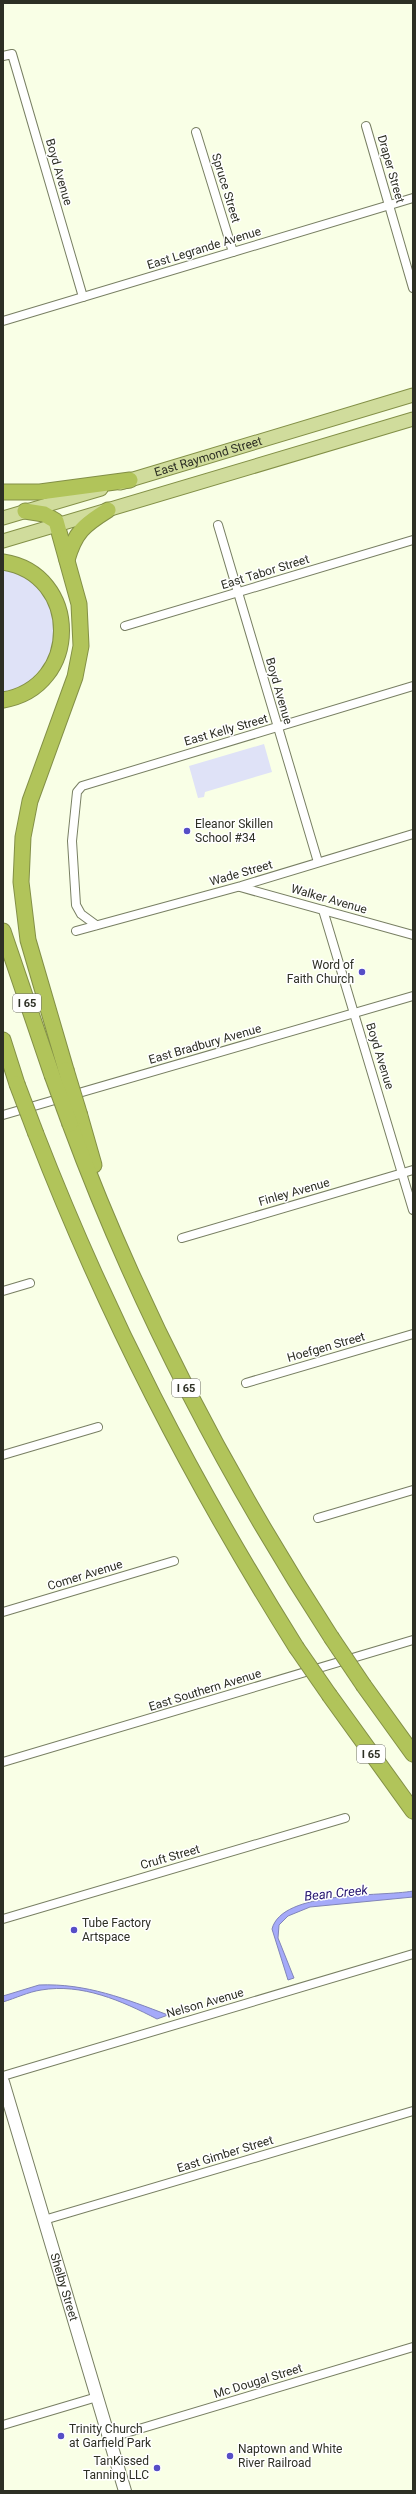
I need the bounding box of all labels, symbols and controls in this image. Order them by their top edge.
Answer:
street label: Draper Street [375,133,407,205]
street label: Boyd Avenue [43,137,75,207]
street label: Spruce Street [209,152,243,224]
street label: East Legrande Avenue [145,224,263,272]
street label: East Raymond Street [153,434,264,479]
street label: East Tabor Street [219,552,311,592]
street label: Boyd Avenue [263,656,295,726]
street label: East Kelly Street [183,711,269,749]
place label: Eleanor Skillen School #34 [195,817,273,845]
marker: Eleanor Skillen School #34 [182,826,192,836]
street label: Wade Street [208,857,274,889]
street label: Walker Avenue [289,881,369,917]
place label: Word of Faith Church [287,958,355,986]
marker: Word of Faith Church [357,967,367,977]
road number: I 65 [13,994,41,1012]
street label: East Bradbury Avenue [147,1021,263,1067]
street label: Boyd Avenue [363,1021,397,1091]
street label: Finley Avenue [257,1175,331,1209]
street label: Hoefgen Street [286,1329,367,1365]
road number: I 65 [172,1379,200,1397]
street label: Comer Avenue [46,1557,124,1593]
street label: East Southern Avenue [147,1666,263,1714]
road number: I 65 [357,1745,385,1763]
street label: Cruft Street [139,1842,201,1872]
water label: Bean Creek [304,1882,369,1904]
place label: Tube Factory Artspace [82,1916,151,1944]
marker: Tube Factory Artspace [69,1925,79,1935]
street label: Nelson Avenue [165,1985,245,2021]
street label: East Gimber Street [175,2133,275,2175]
street label: Shelby Street [47,2251,81,2323]
street label: Mc Dougal Street [212,2361,304,2401]
place label: Trinity Church at Garfield Park [69,2422,152,2450]
marker: Trinity Church at Garfield Park [56,2431,66,2441]
place label: Naptown and White River Railroad [238,2442,342,2470]
marker: Naptown and White River Railroad [225,2451,235,2461]
place label: TanKissed Tanning LLC [83,2454,149,2482]
marker: TanKissed Tanning LLC [152,2463,162,2473]

